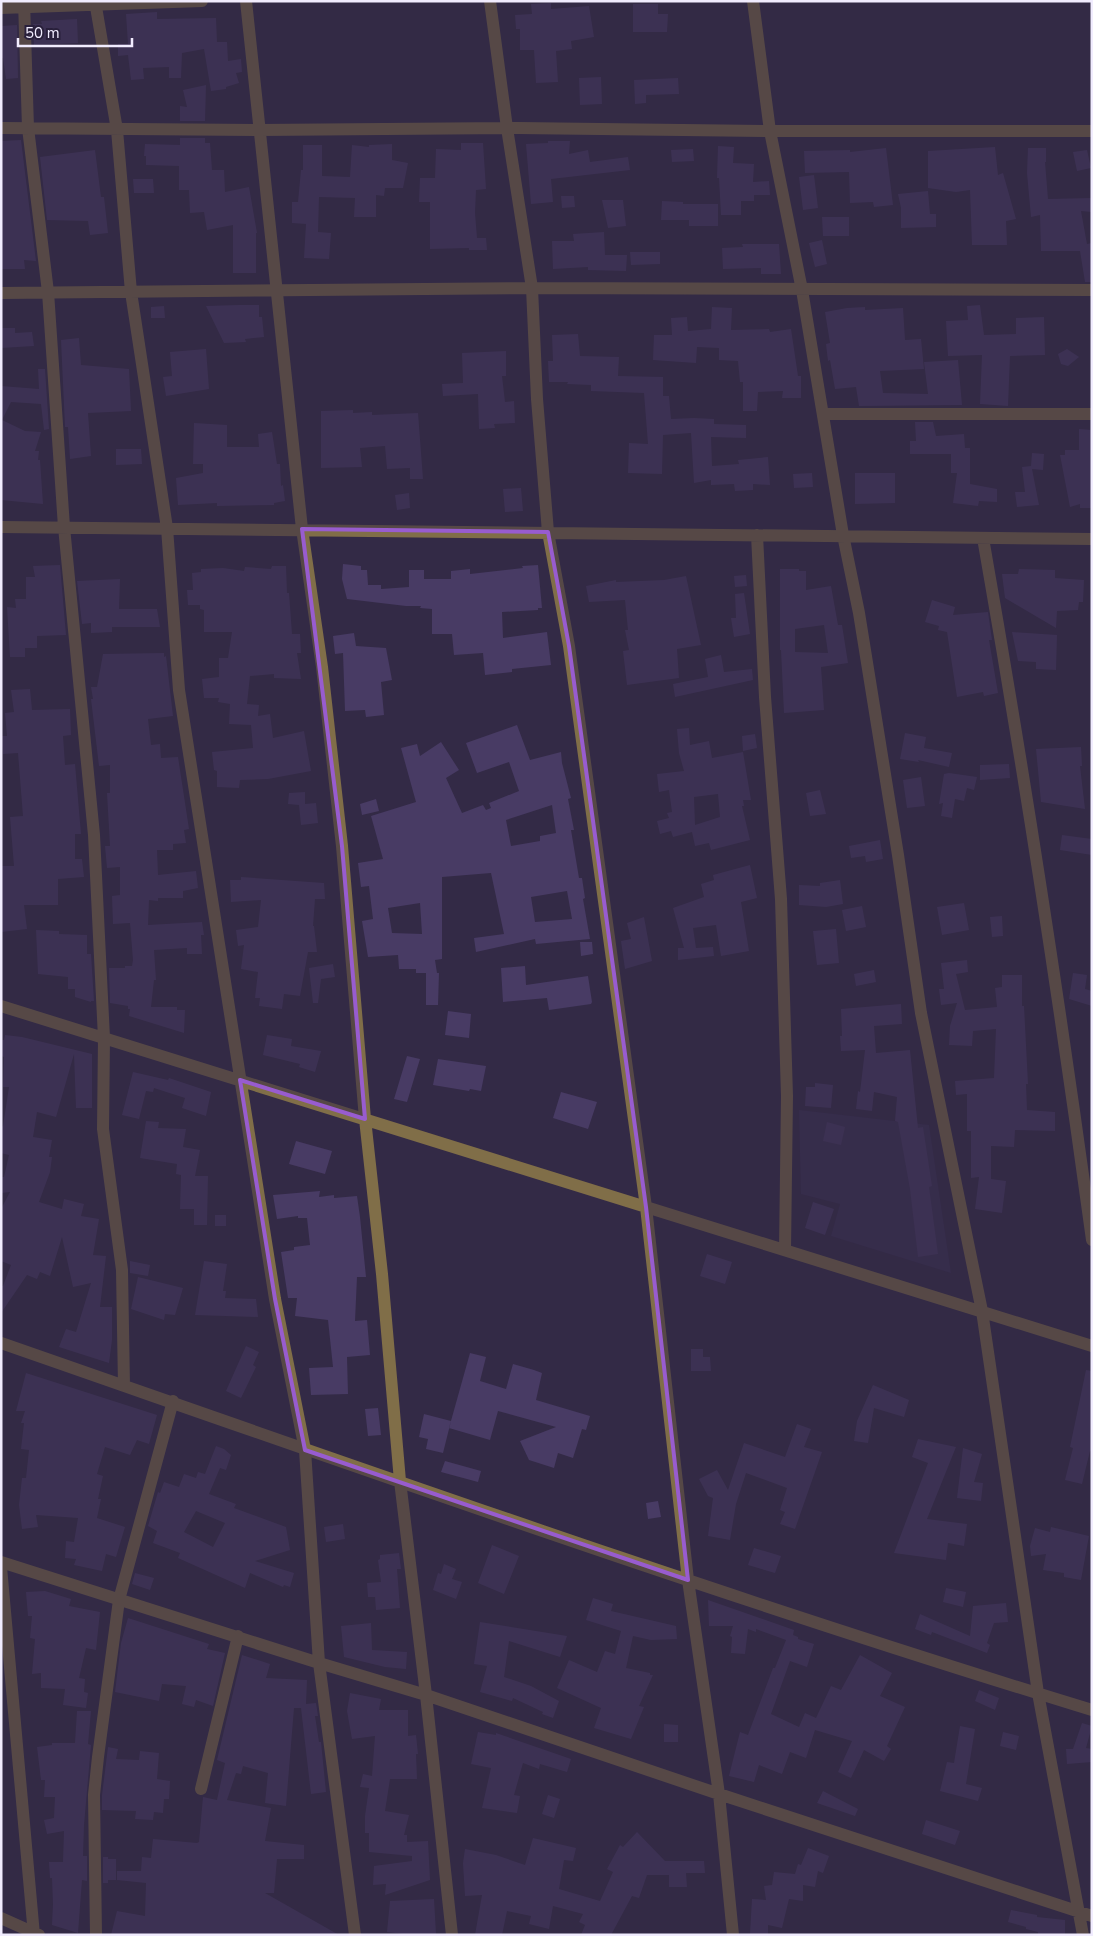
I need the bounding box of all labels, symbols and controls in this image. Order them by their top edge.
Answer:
scale bar [18,15,131,47]
text: 50 m [25,23,60,43]

